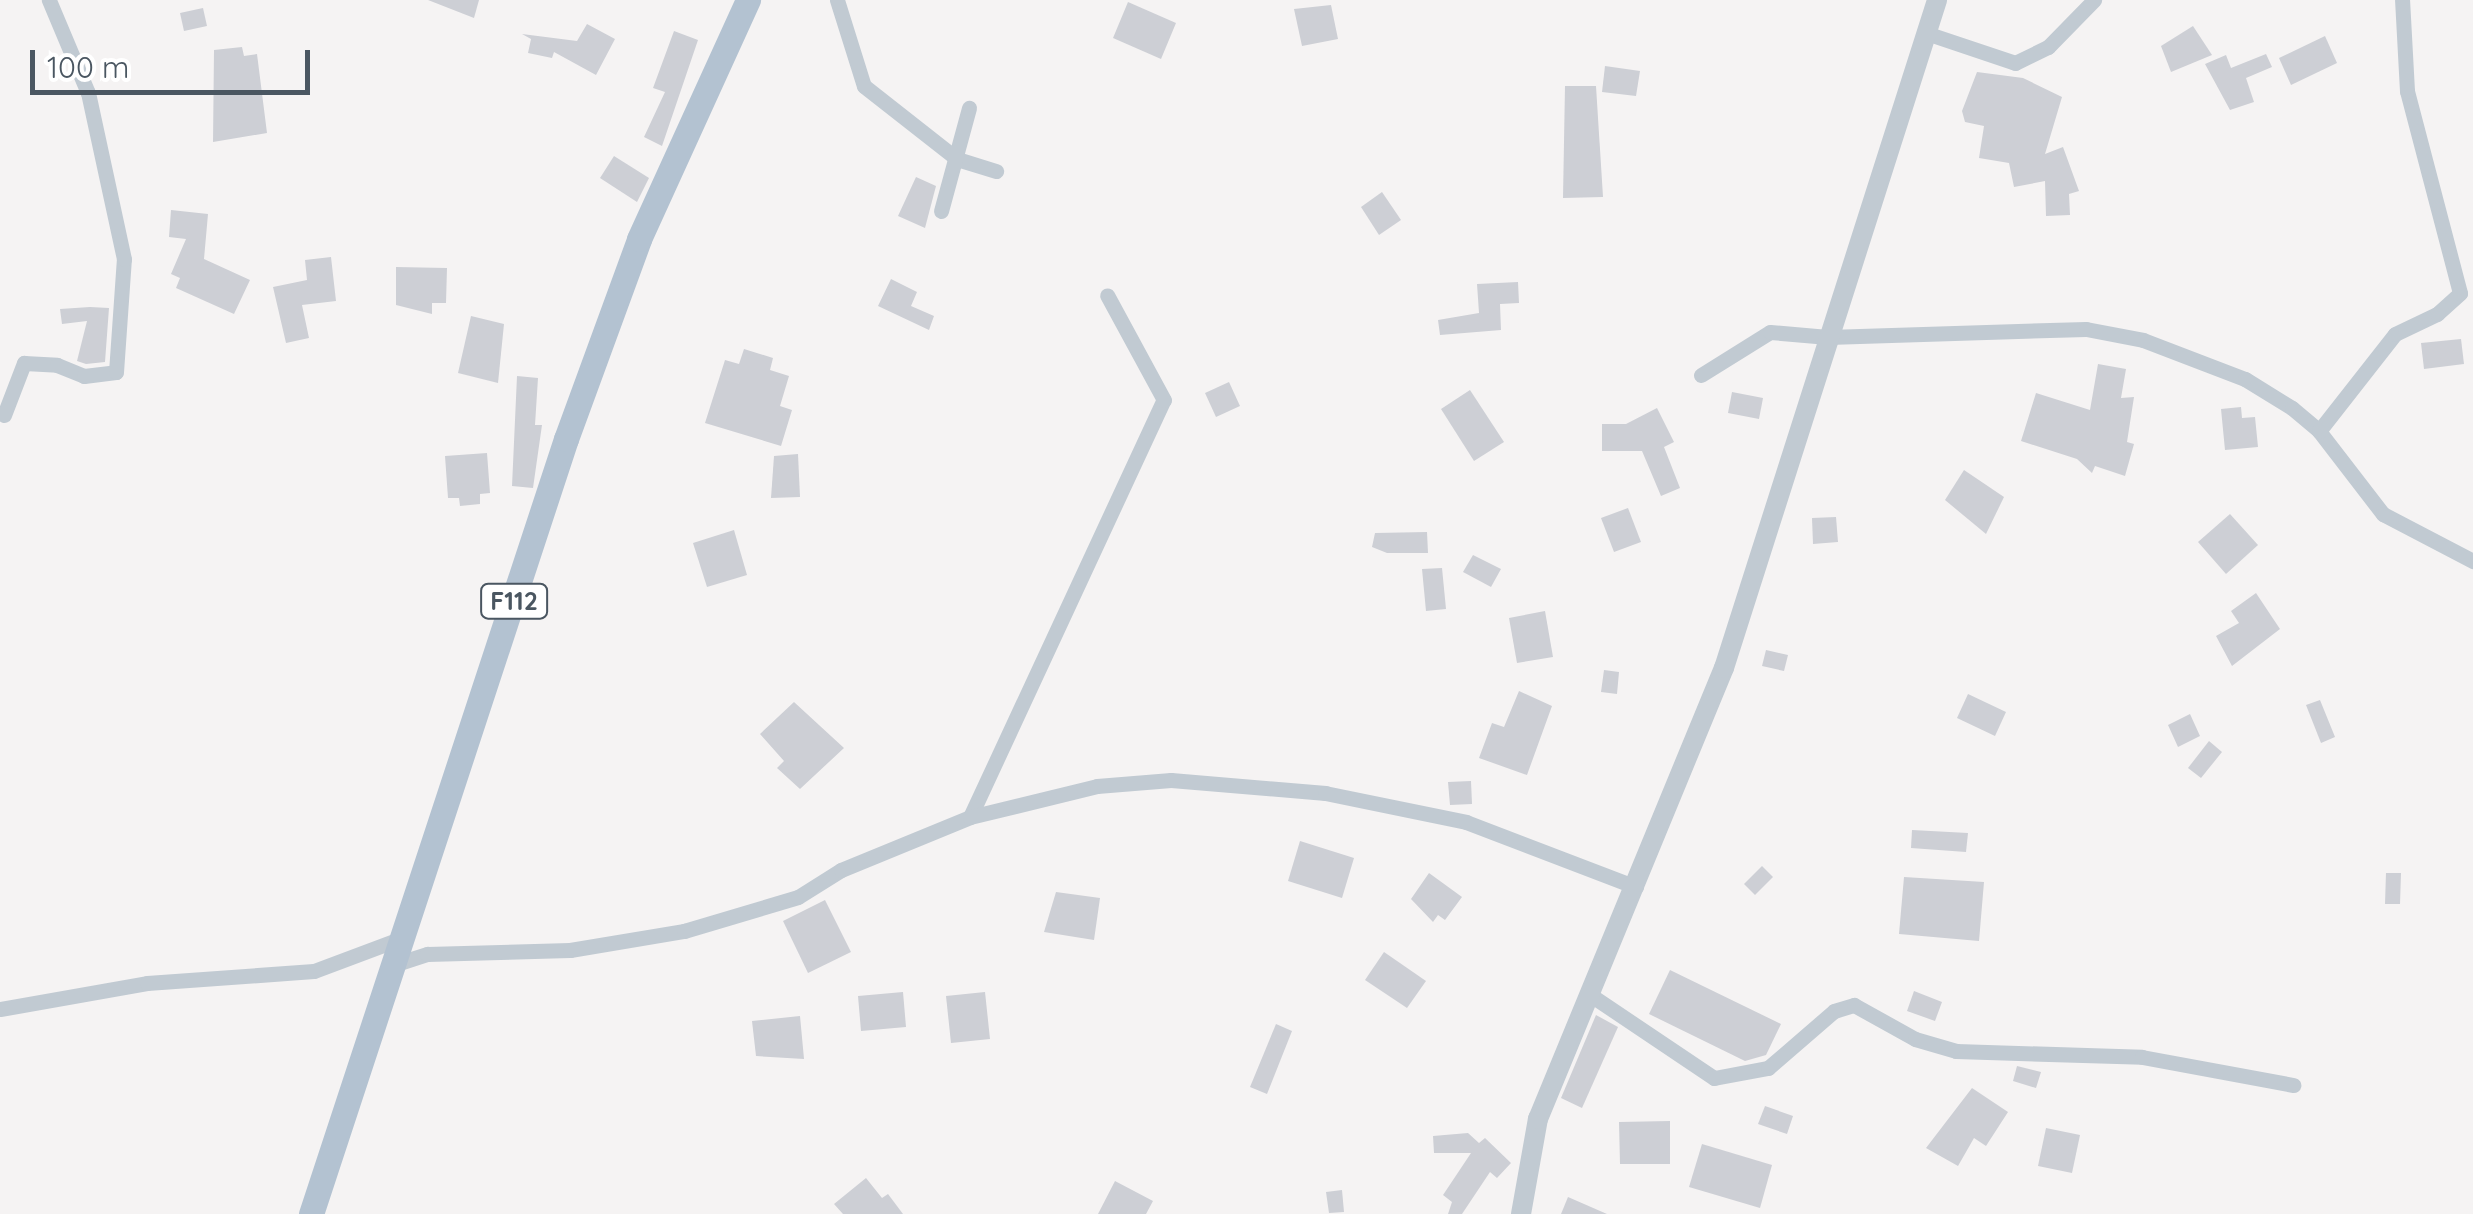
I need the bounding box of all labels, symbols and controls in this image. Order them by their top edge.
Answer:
scale bar [35,30,315,92]
text: 100 m [47,48,129,86]
road number: F112 [479,581,549,621]

